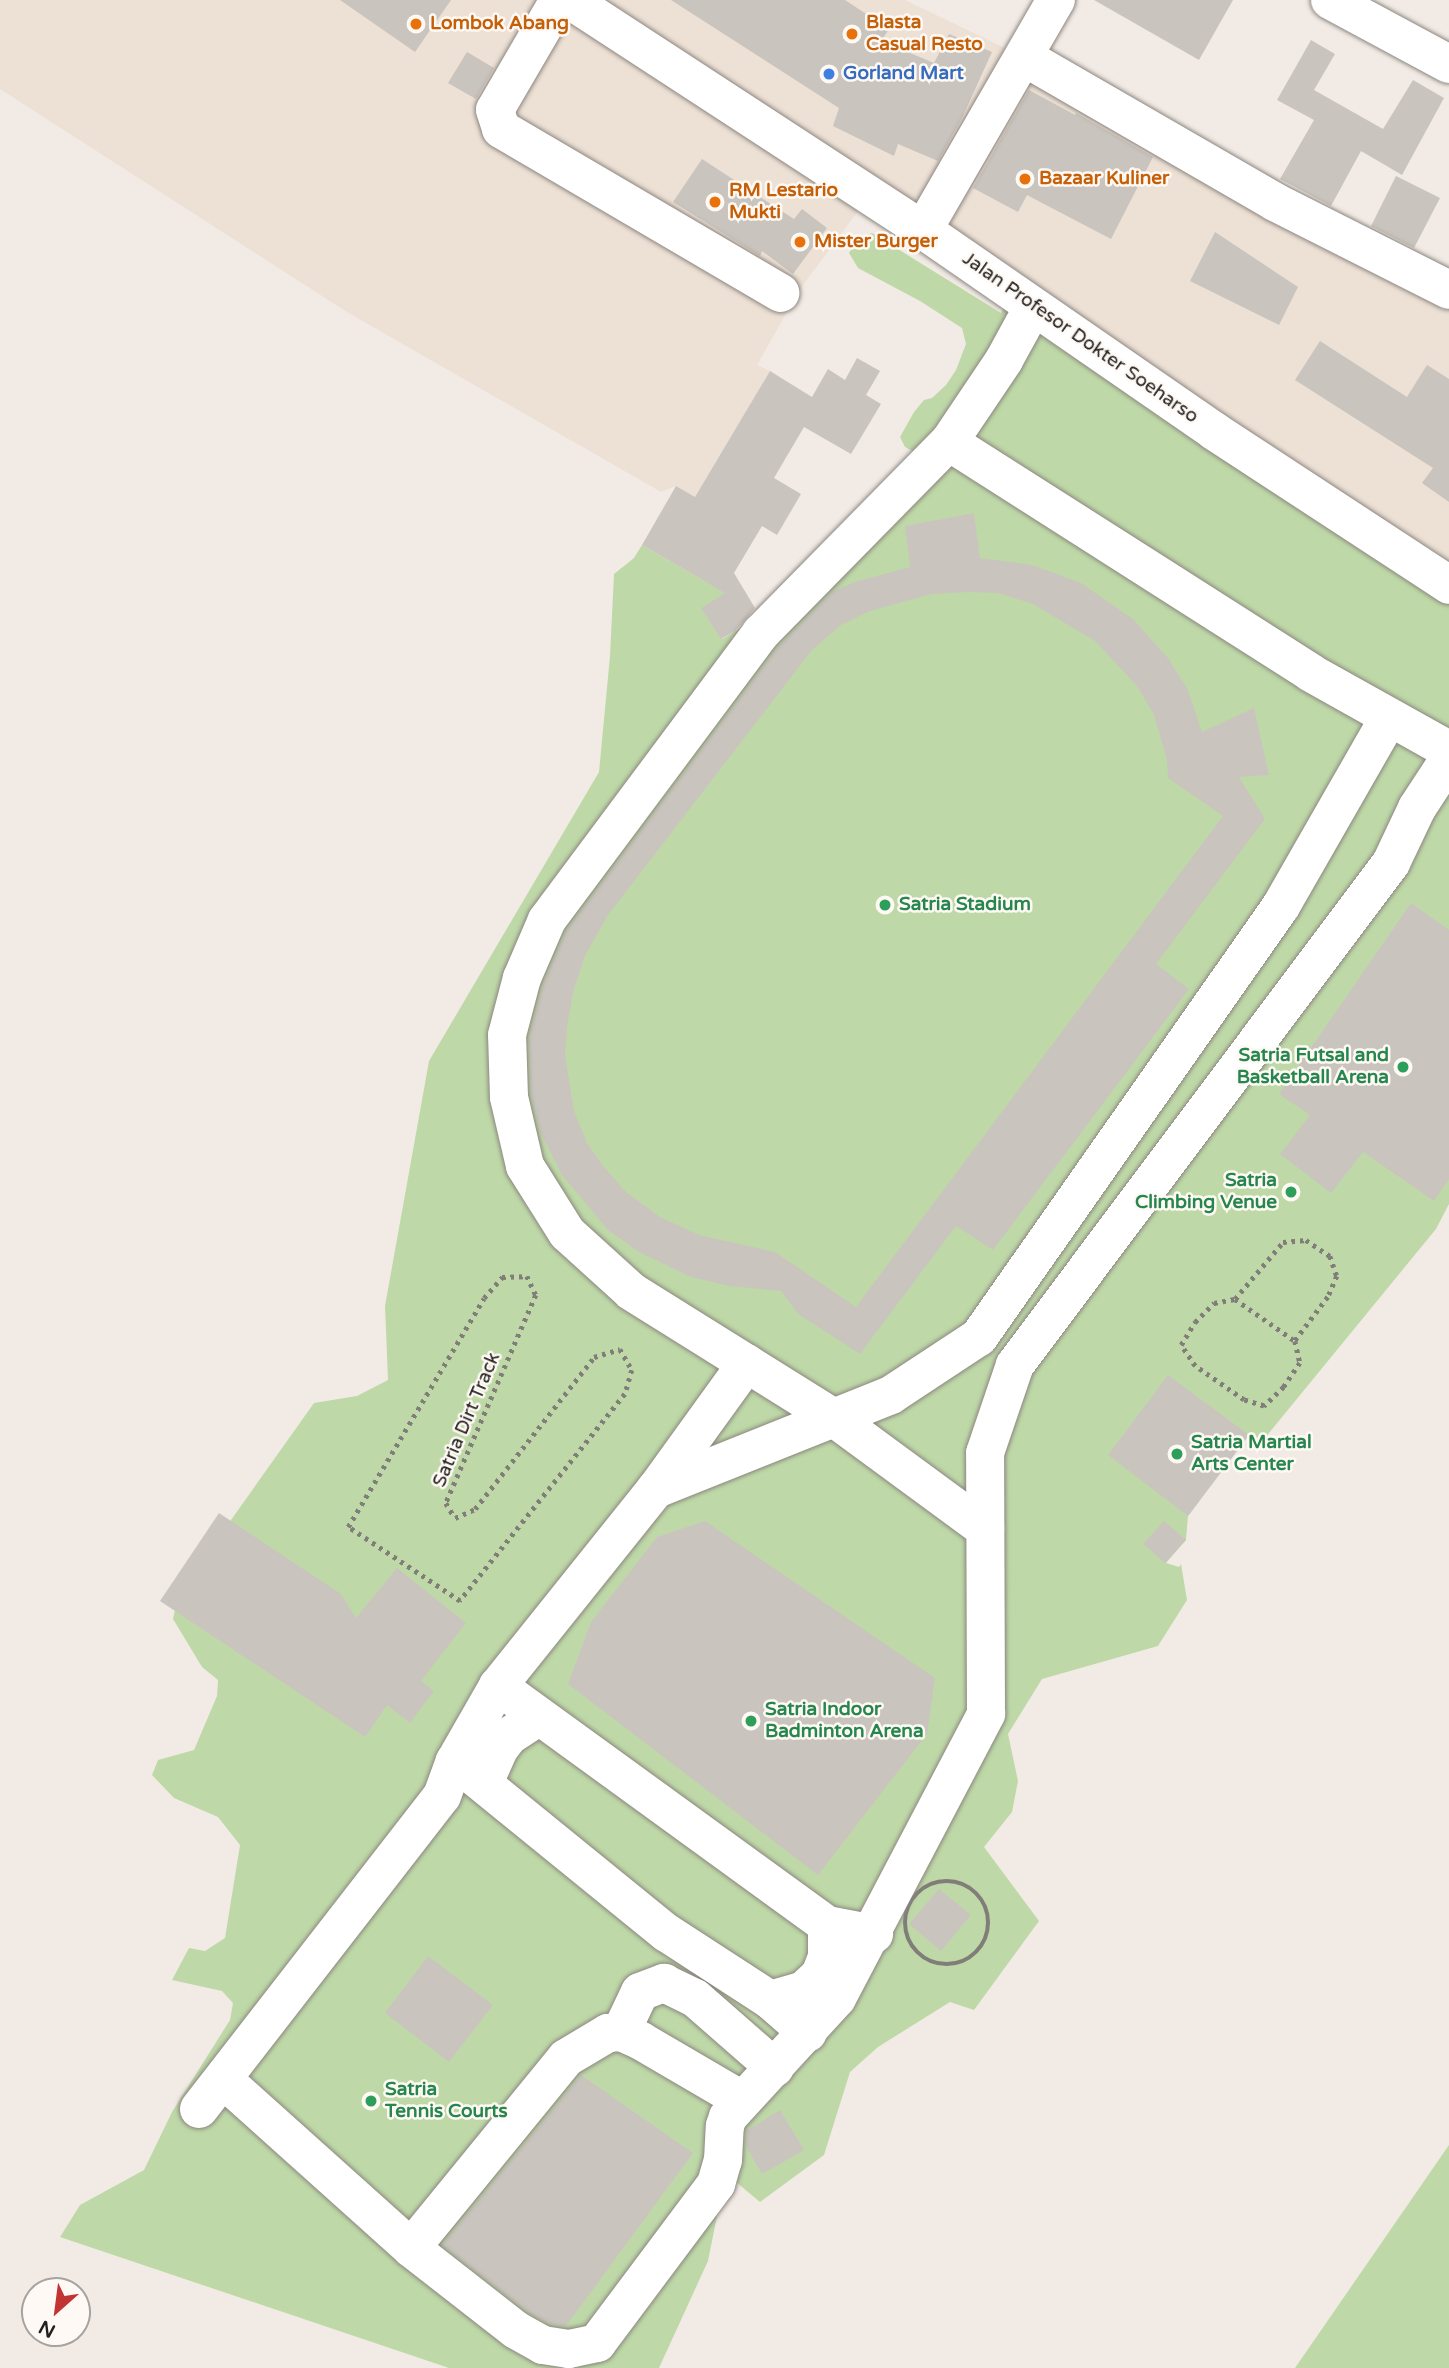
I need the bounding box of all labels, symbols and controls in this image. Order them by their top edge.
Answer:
place label: Blasta Casual Resto [866,12,983,56]
place label: Lombok Abang [430,13,569,35]
marker: Lombok Abang [408,16,424,32]
marker: Blasta Casual Resto [844,26,860,42]
place label: Gorland Mart [843,63,964,85]
marker: Gorland Mart [821,66,837,82]
place label: Bazaar Kuliner [1039,168,1169,190]
marker: Bazaar Kuliner [1017,171,1033,187]
place label: RM Lestario Mukti [729,180,838,224]
marker: RM Lestario Mukti [707,194,723,210]
place label: Mister Burger [814,231,938,253]
marker: Mister Burger [792,234,808,250]
street label: Jalan Profesor Dokter Soeharso [958,248,1202,428]
place label: Satria Stadium [899,894,1031,916]
marker: Satria Stadium [877,897,893,913]
place label: Satria Futsal and Basketball Arena [1237,1045,1389,1089]
marker: Satria Futsal and Basketball Arena [1395,1059,1411,1075]
place label: Satria Climbing Venue [1135,1170,1277,1214]
marker: Satria Climbing Venue [1283,1184,1299,1200]
street label: Satria Dirt Track [428,1349,506,1491]
place label: Satria Martial Arts Center [1191,1432,1312,1476]
marker: Satria Martial Arts Center [1169,1446,1185,1462]
place label: Satria Indoor Badminton Arena [765,1699,924,1743]
marker: Satria Indoor Badminton Arena [743,1713,759,1729]
place label: Satria Tennis Courts [385,2079,508,2123]
marker: Satria Tennis Courts [363,2093,379,2109]
north arrow [21,2277,91,2347]
text: N [35,2315,59,2342]

